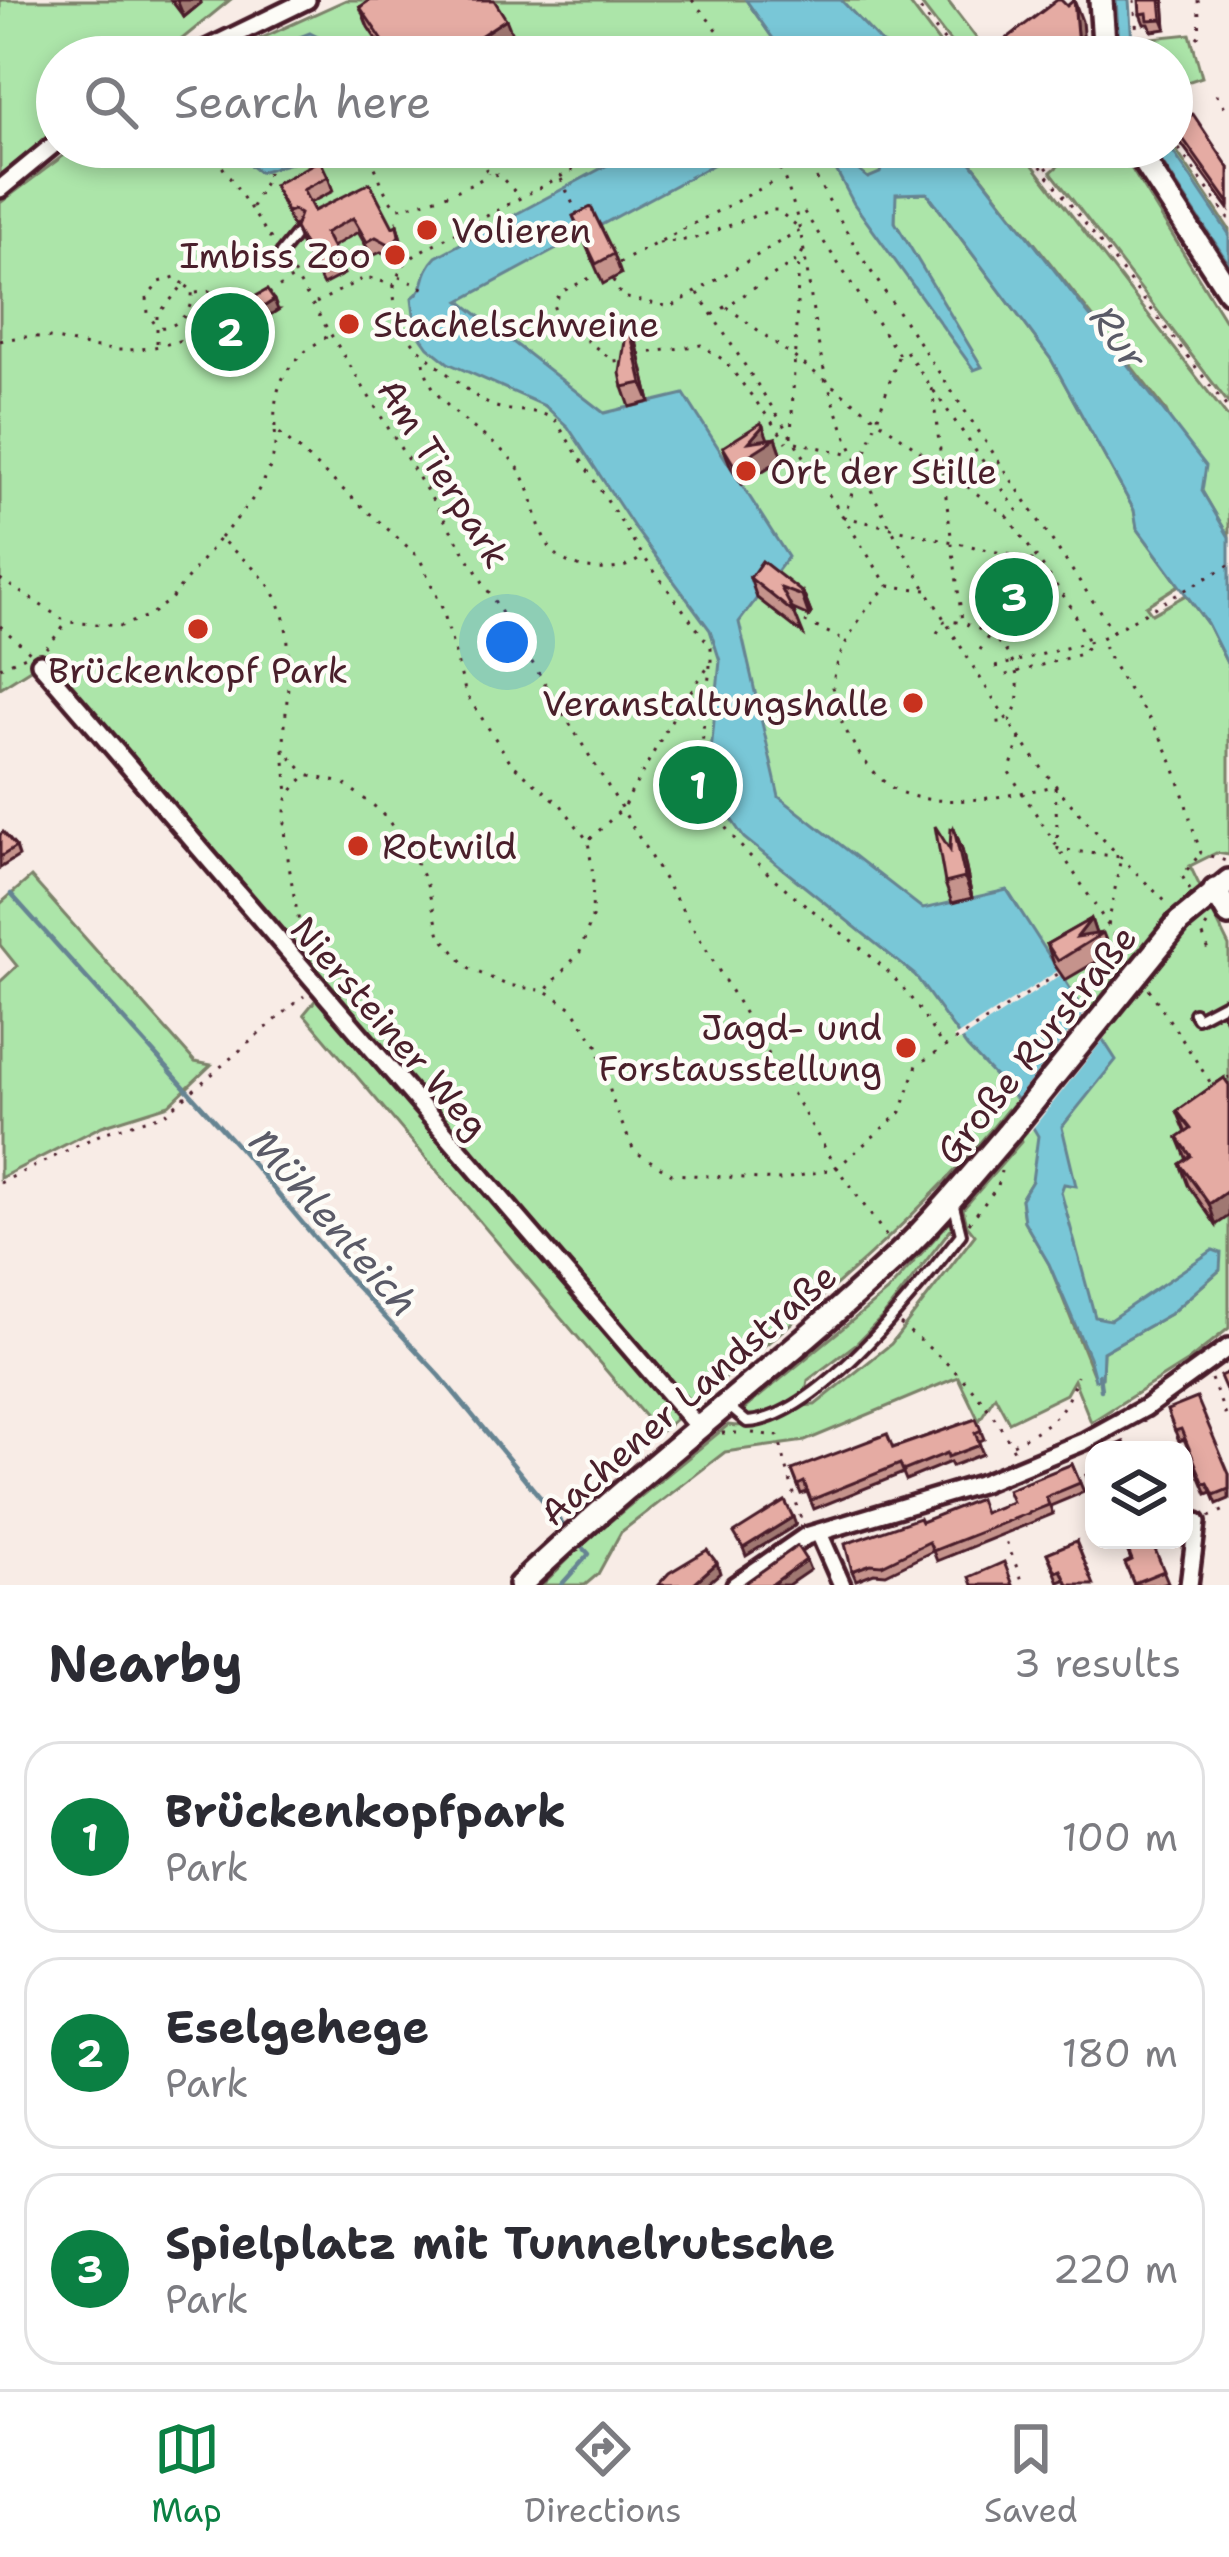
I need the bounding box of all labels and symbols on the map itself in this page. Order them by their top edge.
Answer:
place label: Volieren [451,206,591,255]
marker: Volieren [414,217,440,243]
place label: Imbiss Zoo [180,231,371,280]
marker: Imbiss Zoo [382,242,408,268]
pin: 2 [191,287,269,377]
water label: Rur [1078,295,1160,380]
place label: Stachelschweine [373,300,659,349]
marker: Stachelschweine [336,311,362,337]
street label: Am Tierpark [366,369,521,577]
place label: Ort der Stille [770,447,997,496]
marker: Ort der Stille [733,458,759,484]
pin: 3 [975,552,1053,642]
your location [477,612,537,672]
marker: Brückenkopf Park [185,616,211,642]
place label: Brückenkopf Park [48,646,348,695]
place label: Veranstaltungshalle [542,679,889,728]
marker: Veranstaltungshalle [900,690,926,716]
pin: 1 [659,740,737,830]
place label: Rotwild [382,822,517,871]
marker: Rotwild [345,833,371,859]
street label: Niersteiner Weg [279,906,500,1149]
street label: Große Rurstraße [925,915,1148,1174]
place label: Jagd- und Forstausstellung [598,1003,882,1093]
marker: Jagd- und Forstausstellung [893,1035,919,1061]
water label: Mühlenteich [238,1117,430,1327]
street label: Aachener Landstraße [529,1252,847,1537]

